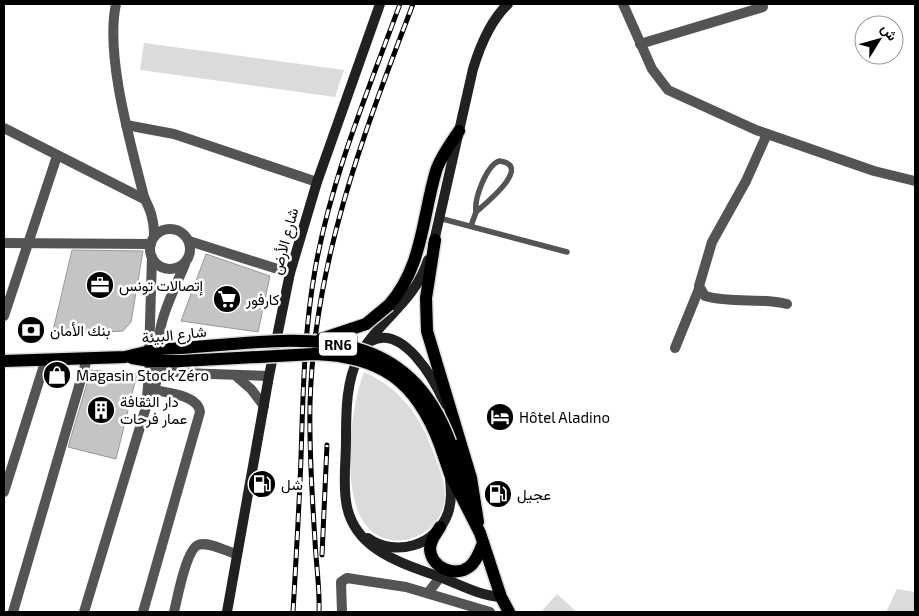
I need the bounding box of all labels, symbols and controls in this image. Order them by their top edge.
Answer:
north arrow [854,15,904,65]
text: ش [877,20,902,44]
street label: شارع الأرض [266,206,304,277]
office icon: إتصالات تونس [85,270,115,300]
place label: إتصالات تونس [119,276,204,296]
supermarket icon: كارفور [212,284,242,314]
place label: كارفور [245,290,280,309]
bank icon: بنك الأمان [16,315,46,345]
place label: بنك الأمان [50,321,111,340]
street label: شارع البيئة [141,322,208,349]
road number: RN6 [319,332,357,356]
shop icon: Magasin Stock Zéro [42,360,72,390]
place label: Magasin Stock Zéro [76,366,209,384]
place label: دار الثقافة عمار فرحات [120,392,188,428]
building icon: دار الثقافة عمار فرحات [86,395,116,425]
hotel icon: Hôtel Aladino [485,402,515,432]
place label: Hôtel Aladino [519,408,610,426]
fuel station icon: شل [247,469,277,499]
place label: شل [281,475,303,494]
fuel station icon: عجيل [483,479,513,509]
place label: عجيل [517,485,551,504]

